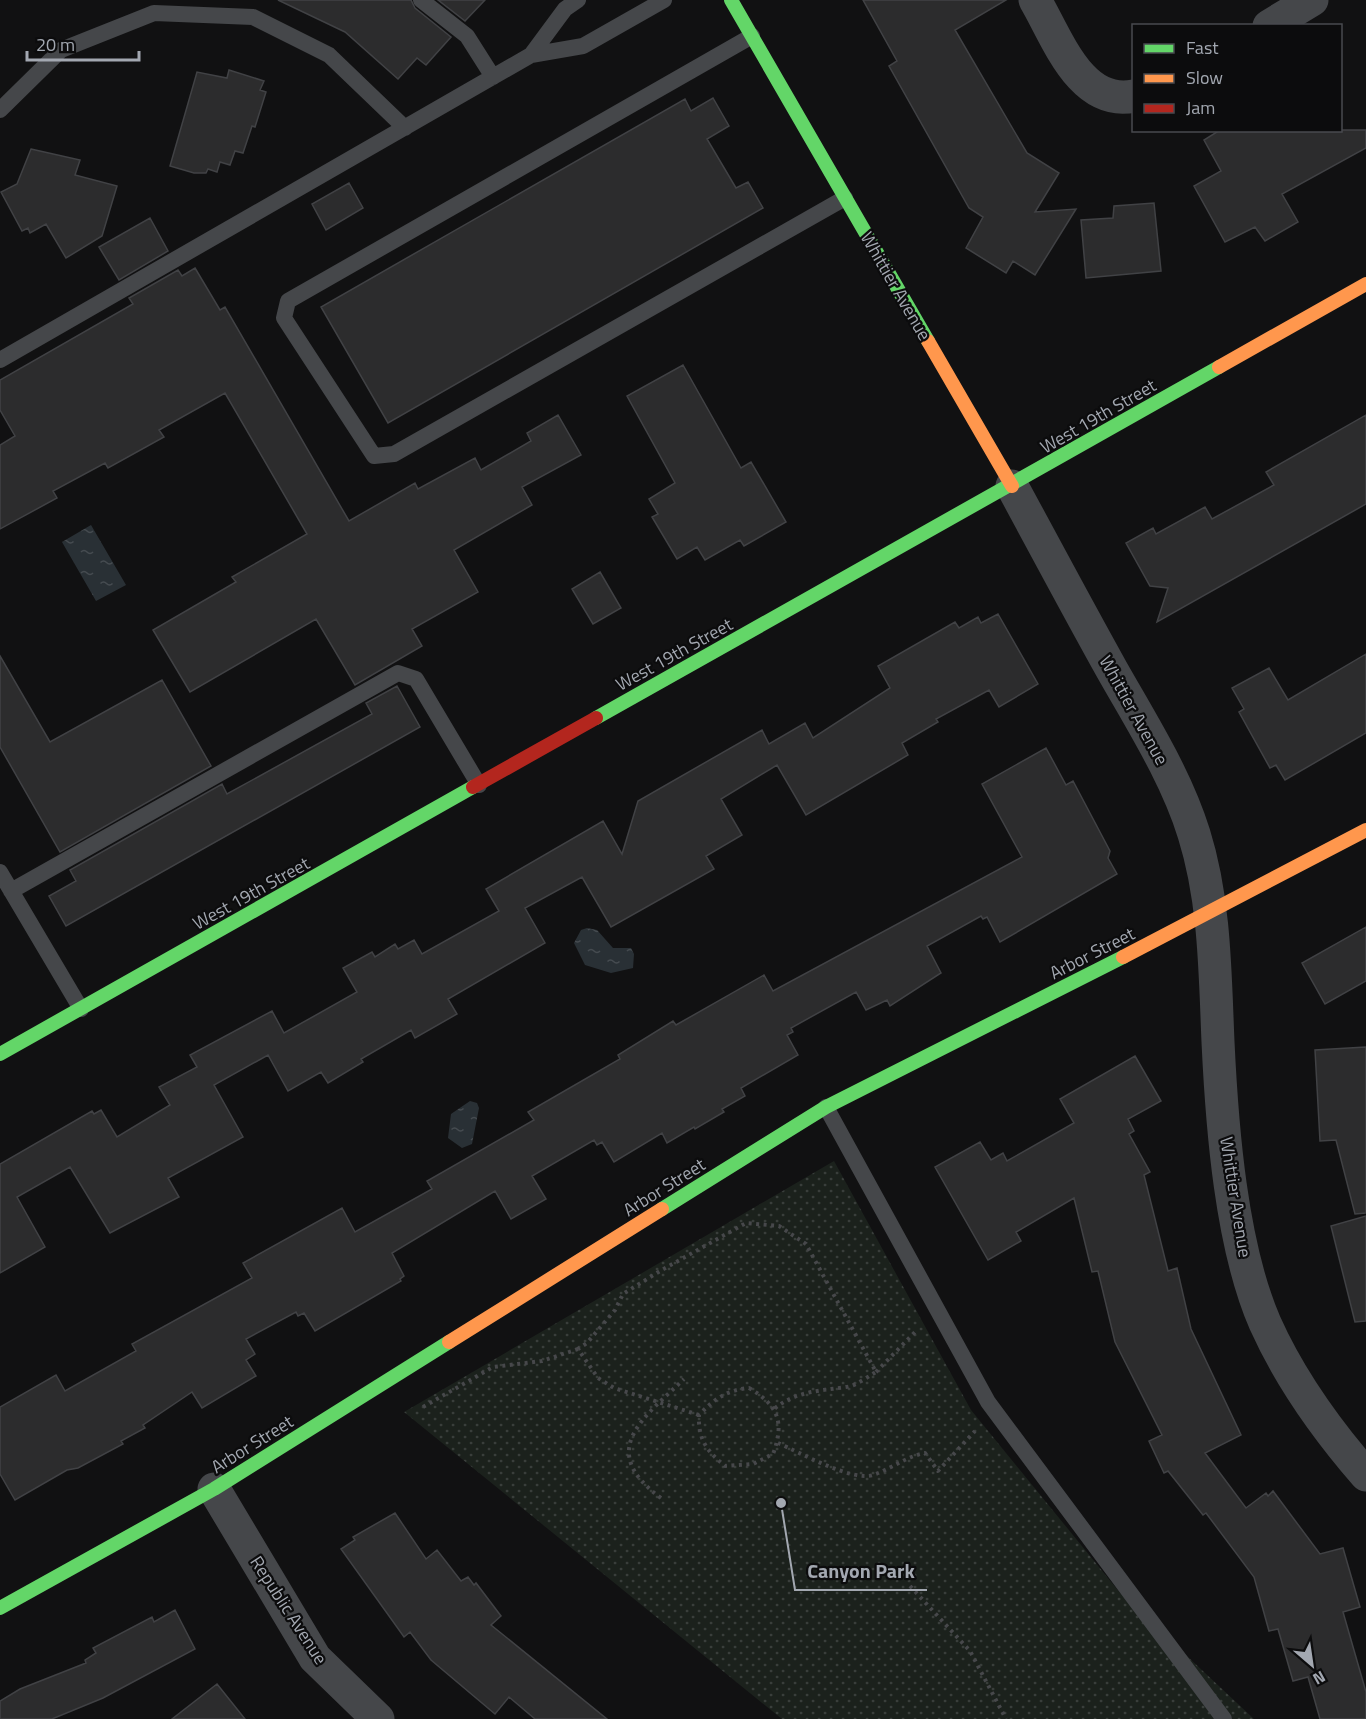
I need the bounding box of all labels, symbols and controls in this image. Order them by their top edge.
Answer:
scale bar [27,24,140,62]
legend [1132,24,1342,132]
text: 20 m [36,31,75,58]
text: Fast [1186,34,1219,61]
text: Slow [1186,64,1223,91]
text: Jam [1186,94,1215,121]
street label: Whittier Avenue [854,227,938,345]
street label: West 19th Street [1035,372,1162,460]
street label: West 19th Street [611,610,738,697]
street label: Whittier Avenue [1093,650,1175,770]
street label: West 19th Street [188,849,315,936]
street label: Arbor Street [1045,920,1140,986]
street label: Whittier Avenue [1213,1135,1259,1259]
street label: Arbor Street [618,1151,711,1223]
street label: Arbor Street [206,1408,299,1480]
street label: Republic Avenue [244,1550,334,1670]
callout: Canyon Park [795,1552,927,1590]
text: Canyon Park [807,1555,916,1586]
north arrow [1282,1635,1342,1695]
text: N [1309,1665,1330,1691]

